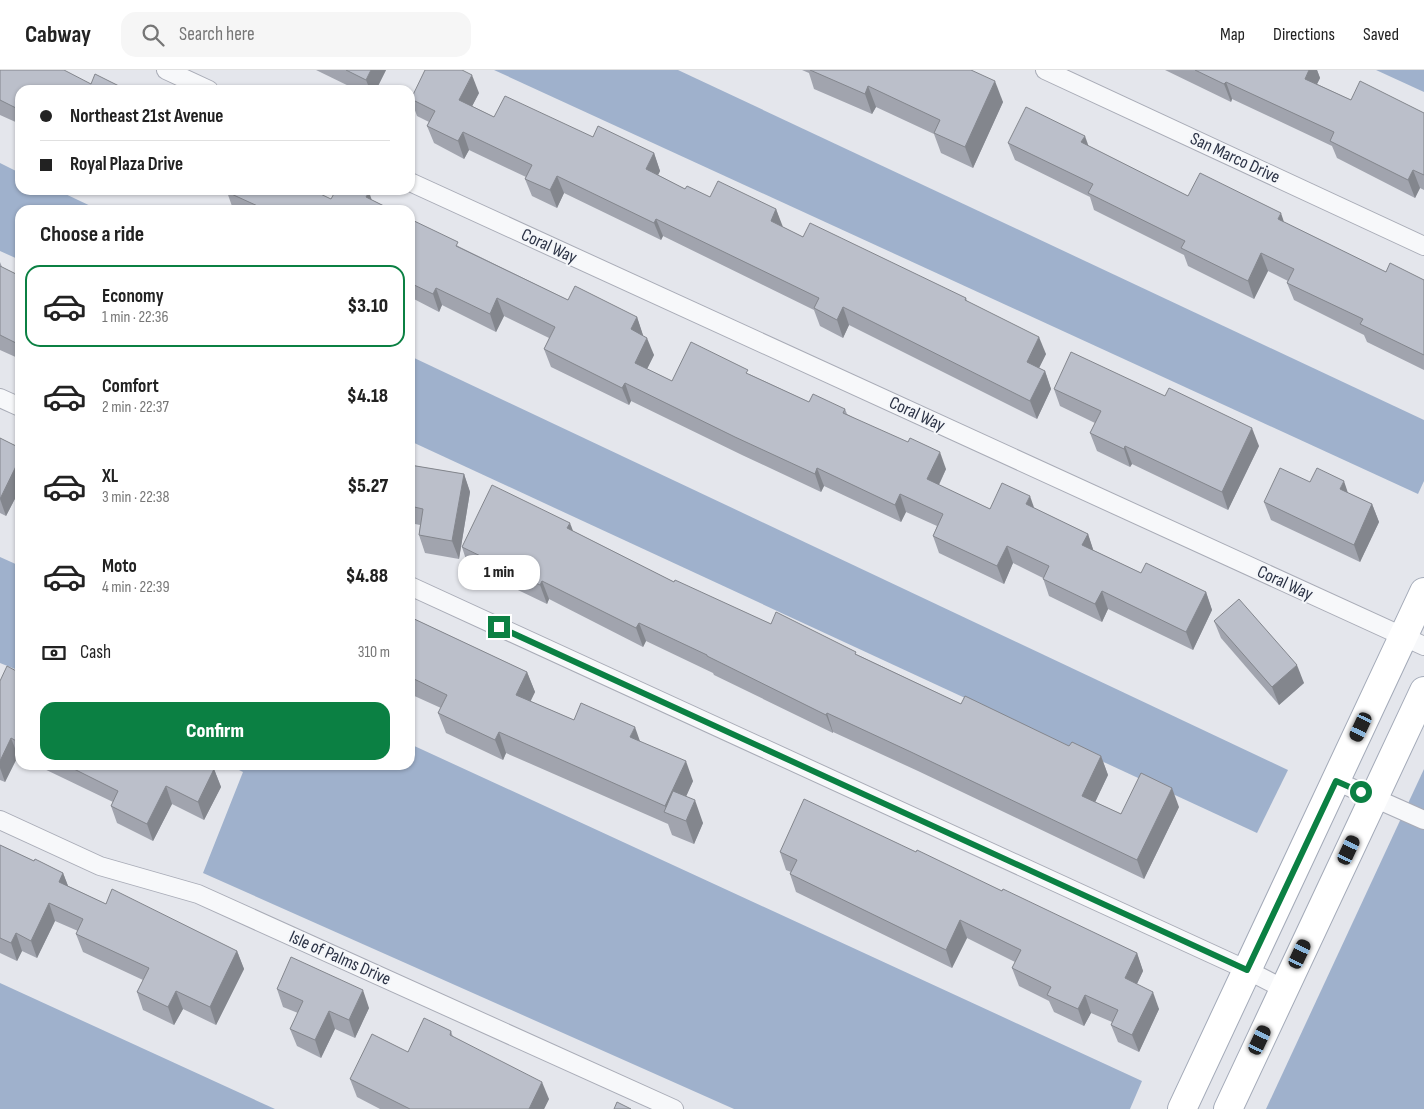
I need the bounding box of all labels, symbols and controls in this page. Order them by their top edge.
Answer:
search box [121,12,471,57]
text: Cabway [25,20,91,49]
icon: search [139,21,167,49]
text: Search here [179,23,255,46]
text: Map [1220,24,1245,45]
text: Directions [1273,24,1335,45]
text: Saved [1363,24,1399,45]
text: Northeast 21st Avenue [70,105,223,128]
street label: San Marco Drive [1187,128,1283,188]
text: Royal Plaza Drive [70,153,183,176]
text: Choose a ride [40,221,144,248]
street label: Coral Way [518,224,580,268]
icon: car [42,284,87,329]
text: Economy [102,285,164,308]
text: $3.10 [348,295,388,318]
text: 1 min · 22:36 [102,308,168,327]
icon: car [42,374,87,419]
text: Comfort [102,375,159,398]
text: $4.18 [347,385,388,408]
street label: Coral Way [886,392,948,436]
text: 2 min · 22:37 [102,398,169,417]
icon: car [42,464,87,509]
text: XL [102,465,118,488]
text: $5.27 [347,475,388,498]
text: 3 min · 22:38 [102,488,170,507]
icon: car [42,554,87,599]
callout: 1 min [458,554,540,590]
text: Moto [102,555,137,578]
street label: Coral Way [1254,561,1316,605]
text: 1 min [484,563,514,582]
text: $4.88 [346,565,388,588]
text: 4 min · 22:39 [102,578,170,597]
route end [488,616,510,638]
icon: cash [40,639,68,667]
text: Cash [80,641,111,664]
text: 310 m [358,643,390,662]
button: Confirm [40,702,390,760]
car [1347,710,1374,744]
route start [1350,781,1372,803]
car [1335,833,1362,867]
street label: Isle of Palms Drive [286,926,394,990]
car [1286,937,1313,971]
car [1246,1023,1273,1057]

